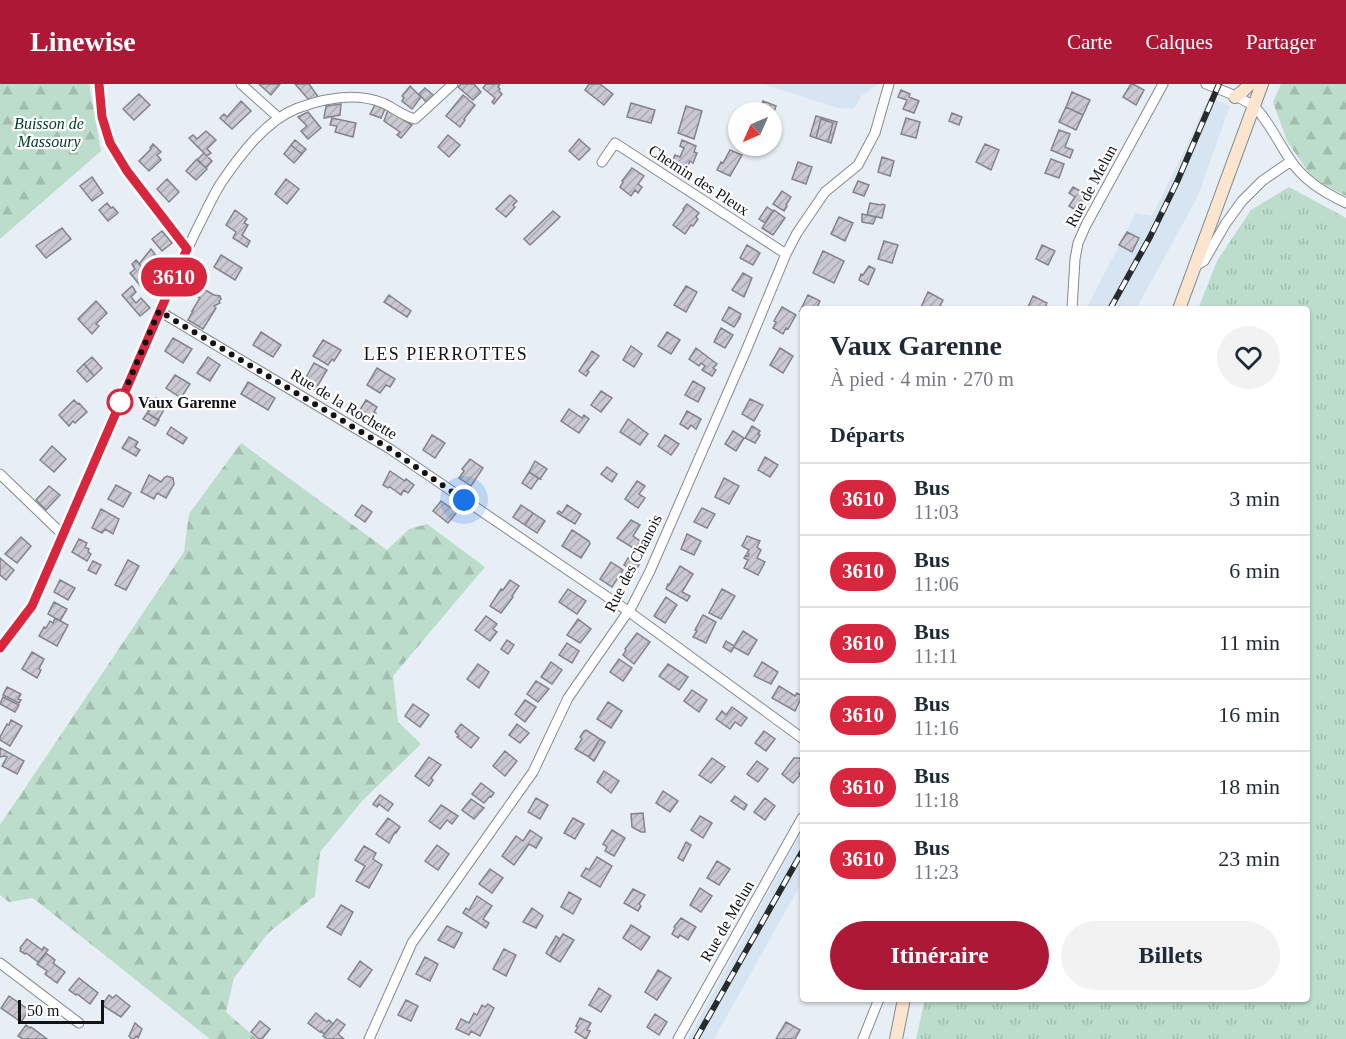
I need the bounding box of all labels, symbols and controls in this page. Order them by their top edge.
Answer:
text: Linewise [30,26,136,57]
text: Carte [1067,30,1112,54]
text: Calques [1145,30,1213,54]
text: Partager [1246,30,1316,54]
north arrow [728,102,782,156]
map controls [728,102,782,156]
park label: Buisson de Massoury [14,115,84,151]
street label: Chemin des Pleux [646,141,752,219]
street label: Rue de Melun [1062,142,1120,230]
line badge: 3610 [132,258,216,296]
text: 3610 [153,265,195,289]
button: heart [1217,326,1280,389]
text: Vaux Garenne [830,330,1002,361]
district label: LES PIERROTTES [364,344,528,364]
street label: Rue de la Rochette [288,365,400,443]
text: À pied · 4 min · 270 m [830,368,1014,390]
marker: Vaux Garenne [107,389,133,415]
place label: Vaux Garenne [138,394,236,411]
text: Départs [830,422,905,447]
text: Bus [914,475,949,500]
your location [449,485,479,515]
text: 3 min [1229,486,1280,511]
text: 3610 [842,487,884,511]
text: 11:03 [914,501,959,523]
street label: Rue des Chanois [601,511,665,615]
text: Bus [914,547,949,572]
text: 6 min [1229,558,1280,583]
text: 3610 [842,559,884,583]
text: 11:06 [914,573,959,595]
text: Bus [914,619,949,644]
text: 11 min [1219,630,1280,655]
text: 3610 [842,631,884,655]
text: 11:11 [914,645,958,667]
text: Bus [914,691,949,716]
text: 16 min [1218,702,1280,727]
text: 3610 [842,703,884,727]
text: 11:16 [914,717,959,739]
text: Bus [914,763,949,788]
text: 18 min [1218,774,1280,799]
text: 3610 [842,775,884,799]
text: 11:18 [914,789,959,811]
text: Bus [914,835,949,860]
text: 23 min [1218,846,1280,871]
text: 3610 [842,847,884,871]
text: 11:23 [914,861,959,883]
street label: Rue de Melun [697,877,757,965]
button: Itinéraire [830,921,1049,990]
button: Billets [1061,921,1280,990]
scale bar [18,997,104,1024]
text: 50 m [27,1002,59,1019]

